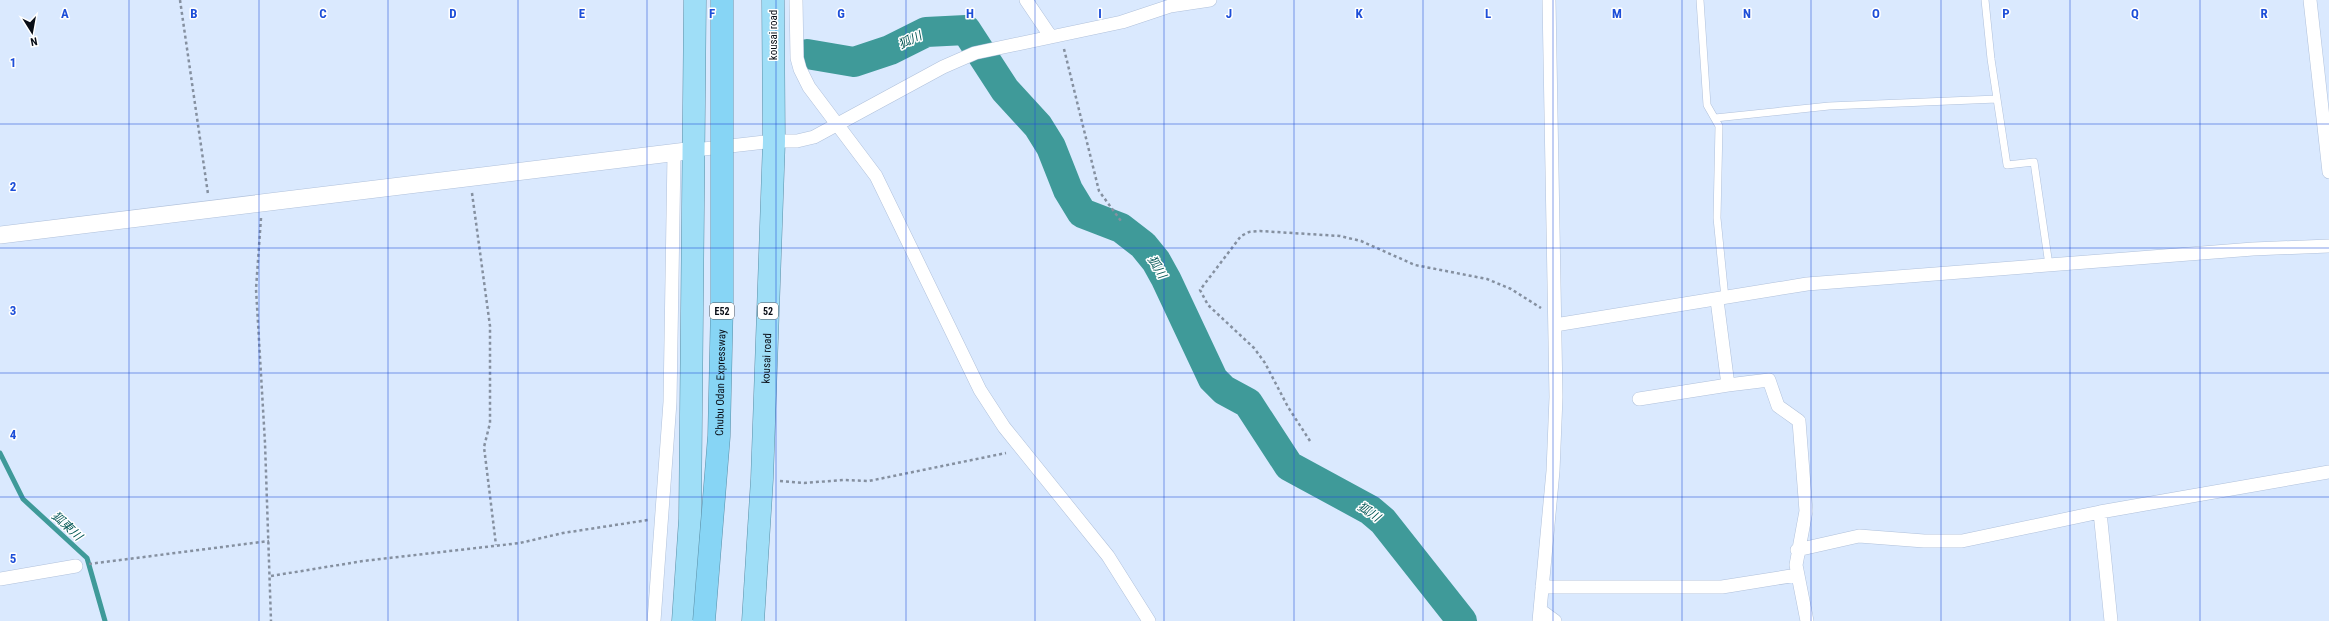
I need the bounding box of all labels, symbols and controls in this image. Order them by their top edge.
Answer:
text: A [61,6,69,21]
text: B [190,6,198,21]
text: C [319,6,327,21]
text: D [449,6,457,21]
text: E [579,6,586,21]
text: F [709,6,715,21]
text: G [837,6,845,21]
text: H [966,6,974,21]
text: I [1098,6,1102,21]
text: J [1226,6,1232,21]
text: K [1355,6,1363,21]
text: L [1485,6,1491,21]
text: M [1612,6,1622,21]
text: N [1743,6,1751,21]
text: O [1872,6,1880,21]
text: P [2002,6,2010,21]
text: Q [2131,6,2139,21]
text: R [2260,6,2268,21]
street label: kousai road [767,10,780,60]
north arrow [12,12,52,52]
water label: 狐川 [896,28,926,51]
text: N [29,34,38,48]
text: 1 [10,55,16,70]
text: 2 [10,179,17,194]
water label: 狐川 [1145,253,1170,283]
text: 3 [10,303,16,318]
road number: E52 [710,303,734,319]
road number: 52 [758,303,778,319]
street label: Chubu Odan Expressway [713,329,728,436]
street label: kousai road [759,333,774,384]
text: 4 [10,427,17,442]
water label: 狐川 [1355,499,1385,526]
water label: 狐東川 [49,509,86,545]
text: 5 [10,551,17,566]

